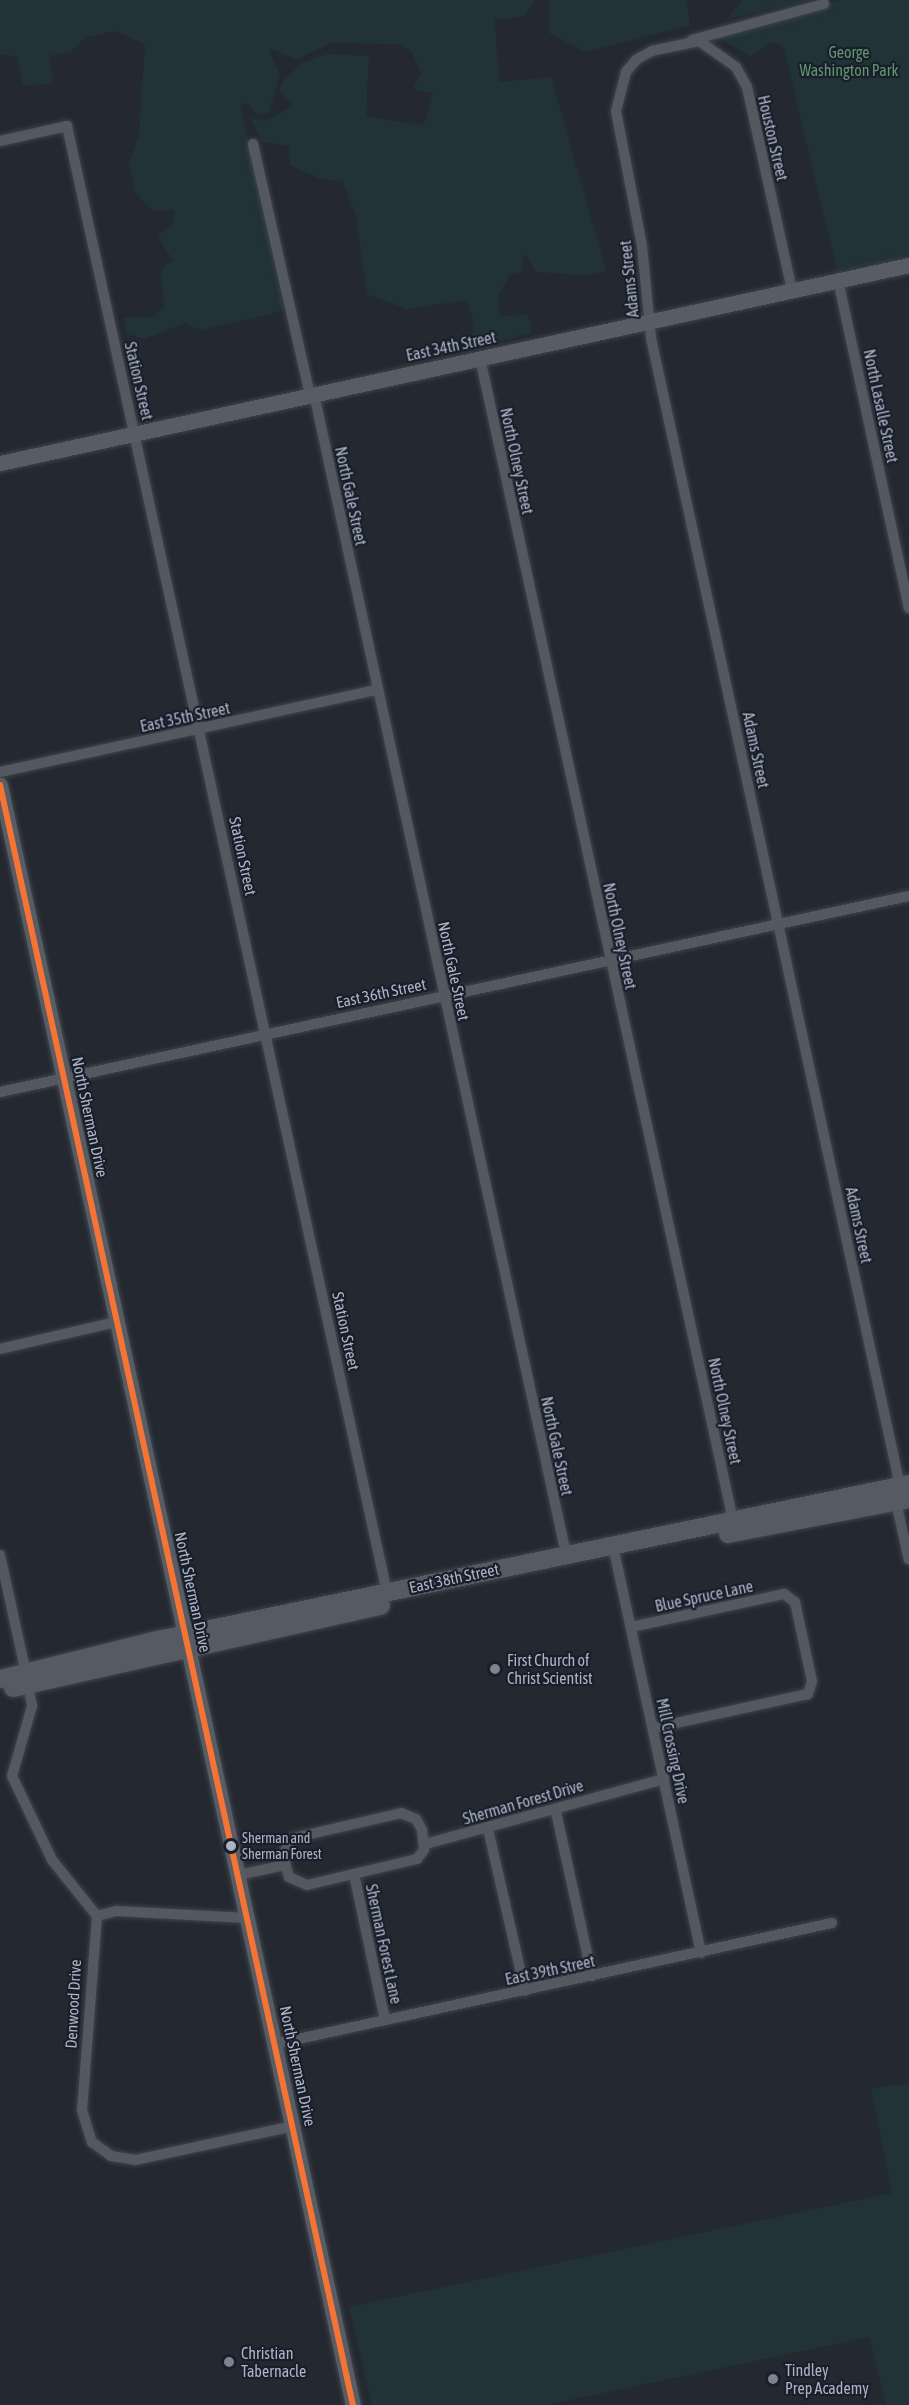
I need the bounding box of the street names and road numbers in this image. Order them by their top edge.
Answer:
street label: Houston Street [754,93,792,183]
street label: Adams Street [615,240,643,318]
street label: East 34th Street [404,327,498,365]
street label: Station Street [121,340,157,422]
street label: North Lasalle Street [860,347,902,465]
street label: North Olney Street [496,406,538,516]
street label: North Gale Street [331,445,371,547]
street label: East 35th Street [138,698,232,736]
street label: Adams Street [739,710,773,790]
street label: Station Street [225,815,261,897]
street label: North Olney Street [599,881,641,991]
street label: North Gale Street [434,920,474,1022]
street label: East 36th Street [334,974,428,1012]
street label: North Sherman Drive [68,1055,112,1179]
street label: Adams Street [842,1185,876,1265]
street label: Station Street [328,1290,364,1372]
street label: North Olney Street [704,1356,746,1466]
street label: North Gale Street [537,1395,577,1497]
street label: North Sherman Drive [171,1530,215,1654]
street label: East 38th Street [407,1559,501,1597]
street label: Blue Spruce Lane [653,1576,755,1616]
street label: Mill Crossing Drive [652,1696,694,1806]
street label: Sherman Forest Drive [461,1776,585,1828]
street label: Sherman Forest Lane [362,1882,406,2006]
street label: East 39th Street [503,1951,597,1989]
street label: Denwood Drive [61,1959,85,2049]
street label: North Sherman Drive [276,2004,320,2128]

